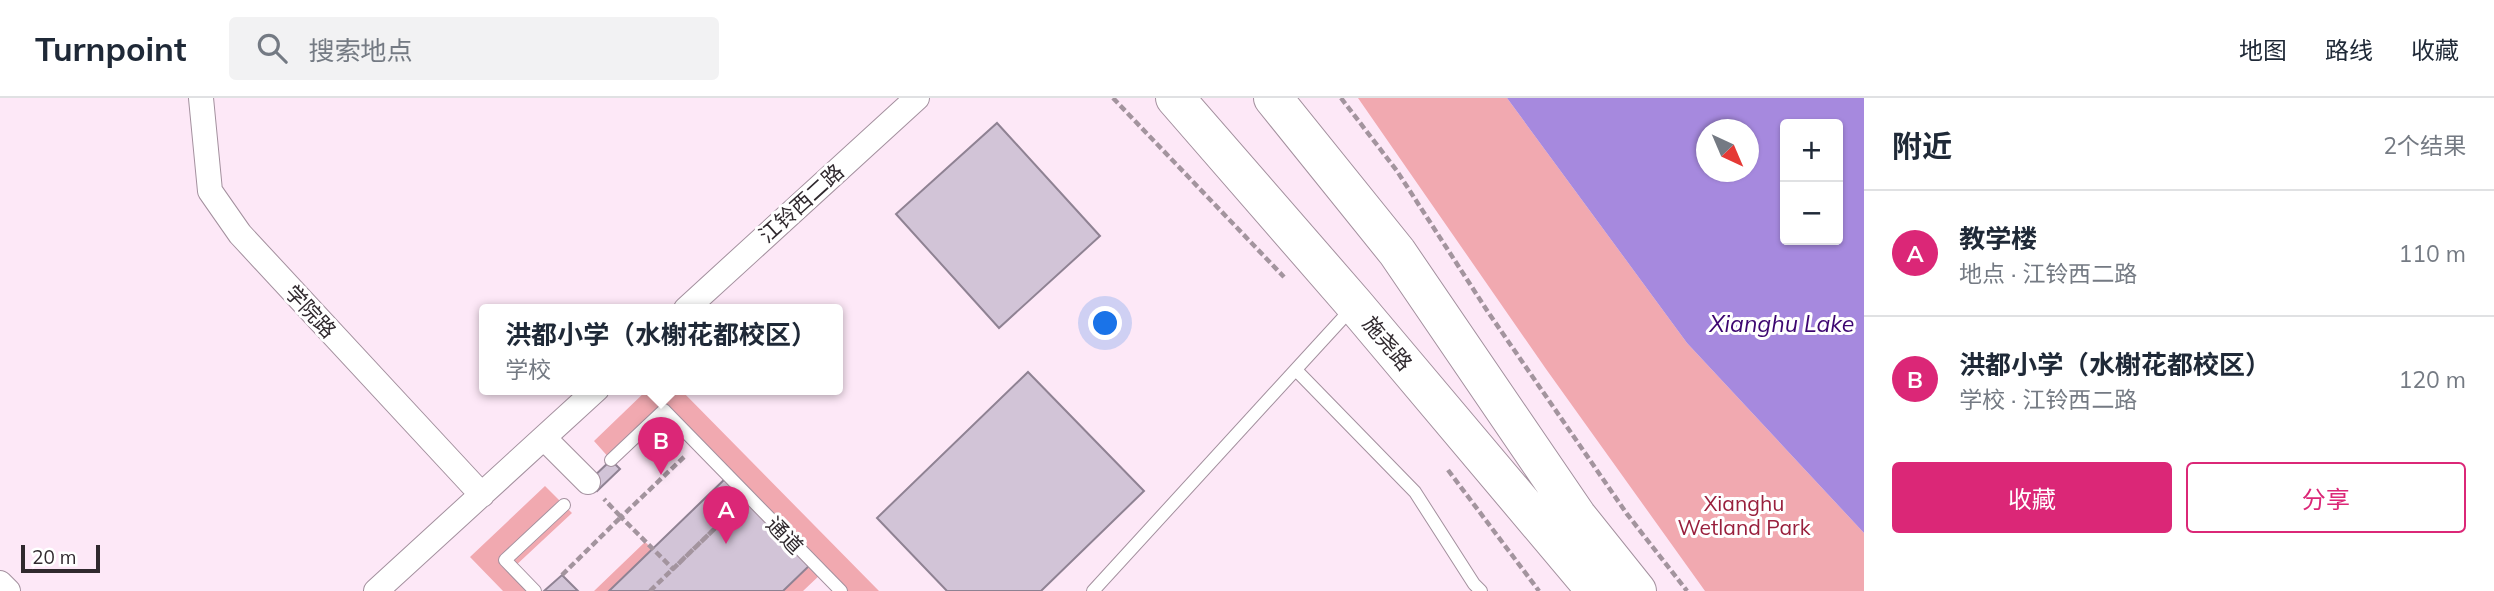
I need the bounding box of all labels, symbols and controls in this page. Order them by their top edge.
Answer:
search box [229,17,719,80]
text: Turnpoint [35,28,187,69]
icon: search [253,29,291,67]
text: 搜索地点 [309,34,413,67]
text: 地图 [2239,35,2287,65]
text: 路线 [2325,35,2373,65]
text: 收藏 [2411,35,2459,65]
north arrow [1696,119,1759,182]
map controls [1780,119,1843,245]
button: + [1780,119,1843,182]
text: 附近 [1892,127,1952,165]
text: 2个结果 [2383,131,2466,160]
street label: 江铃西二路 [753,158,849,248]
button: − [1780,182,1843,245]
text: 教学楼 [1959,222,2037,255]
text: A [1906,239,1924,268]
text: 110 m [2398,239,2466,268]
text: 地点 · 江铃西二路 [1959,259,2137,288]
street label: 学院路 [280,279,342,343]
popup [479,304,843,395]
your location [1088,306,1122,340]
water label: Xianghu Lake [1709,309,1854,338]
street label: 施尧路 [1358,311,1418,375]
text: 洪都小学（水榭花都校区） [505,318,817,351]
text: 洪都小学（水榭花都校区） [1959,348,2271,381]
text: 学校 [505,355,551,384]
text: B [1907,365,1923,394]
text: 120 m [2398,365,2466,394]
text: 学校 · 江铃西二路 [1959,385,2137,414]
pin: B [638,417,684,475]
button: 收藏 [1892,462,2172,533]
button: 分享 [2186,462,2466,533]
pin: A [703,486,749,544]
park label: Xianghu Wetland Park [1677,490,1811,540]
street label: 通道 [761,511,809,559]
scale bar [21,542,100,574]
text: 20 m [32,545,76,569]

